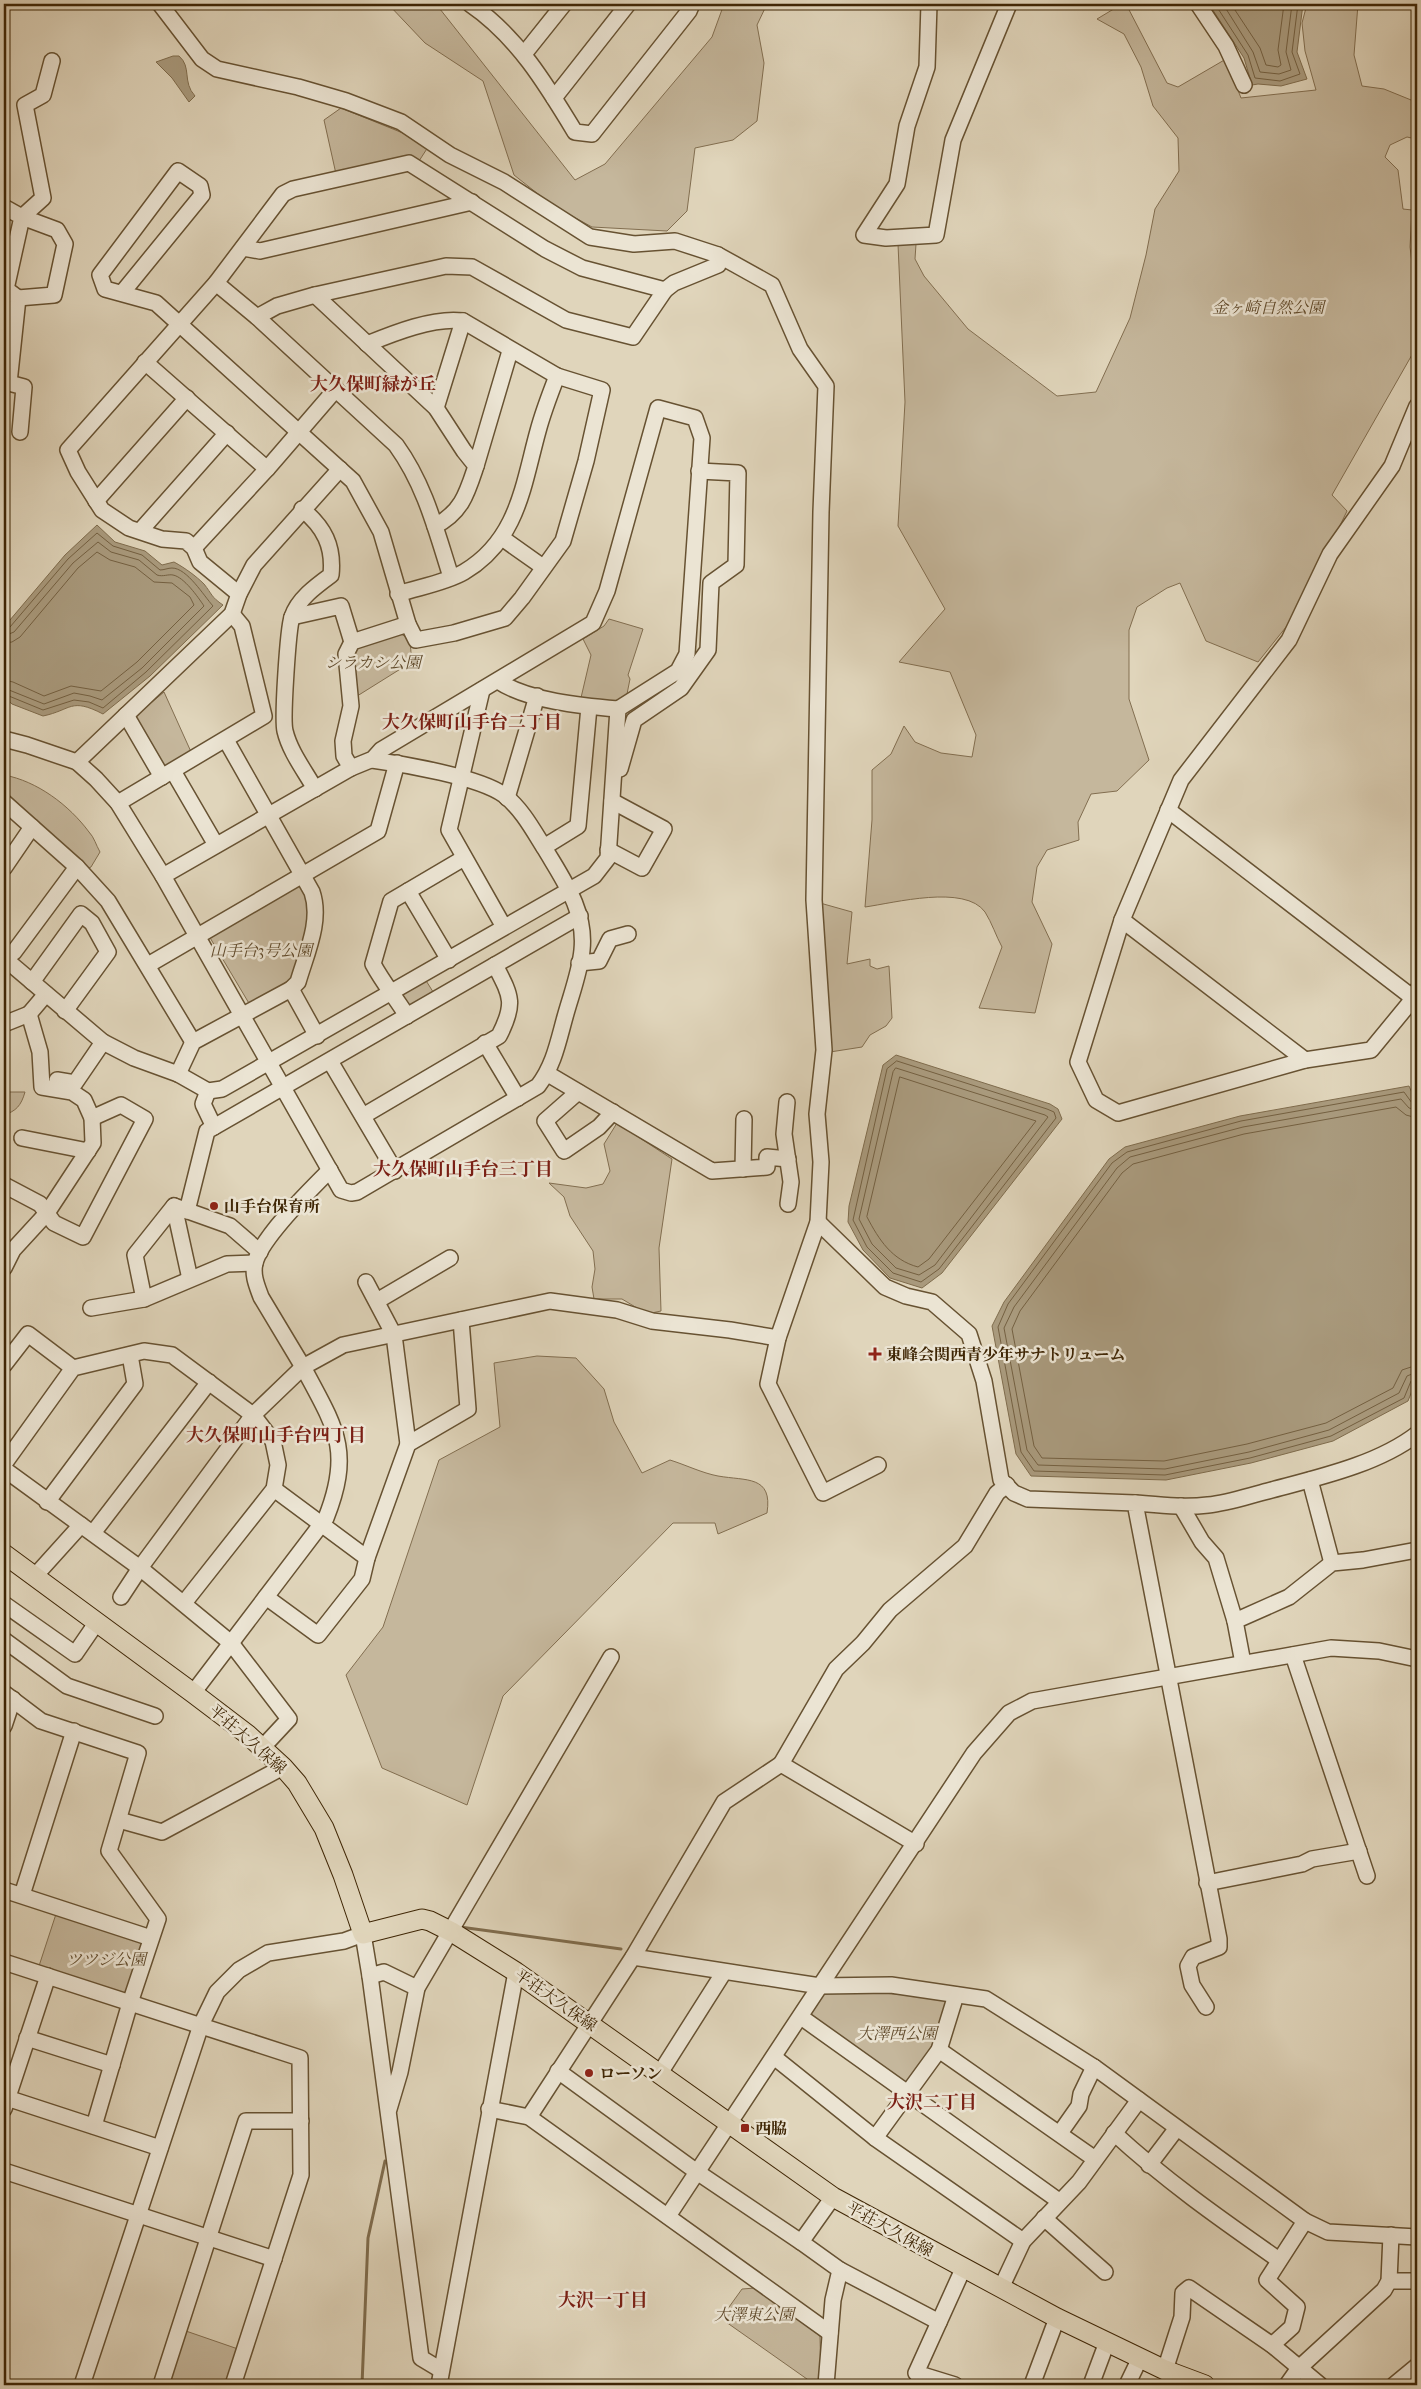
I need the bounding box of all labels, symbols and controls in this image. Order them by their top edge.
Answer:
park label: 金ヶ崎自然公園 [1212,298,1327,317]
district label: 大久保町緑が丘 [310,374,436,395]
park label: シラカシ公園 [325,653,424,672]
district label: 大久保町山手台二丁目 [382,712,562,733]
park label: 山手台3号公園 [210,941,315,960]
district label: 大久保町山手台三丁目 [373,1159,553,1180]
place label: 山手台保育所 [224,1197,320,1216]
marker: 山手台保育所 [208,1200,220,1212]
place label: 東峰会関西青少年サナトリューム [886,1345,1126,1364]
marker: 東峰会関西青少年サナトリューム [868,1347,882,1361]
district label: 大久保町山手台四丁目 [186,1425,366,1446]
street label: 平荘大久保線 [206,1700,290,1778]
park label: ツツジ公園 [66,1950,149,1969]
street label: 平荘大久保線 [511,1965,601,2035]
park label: 大澤西公園 [857,2024,940,2043]
place label: ローソン [599,2064,662,2083]
marker: ローソン [583,2067,595,2079]
district label: 大沢二丁目 [887,2092,977,2113]
place label: 西脇 [755,2119,787,2138]
marker: 西脇 [739,2122,751,2134]
street label: 平荘大久保線 [843,2197,937,2261]
district label: 大沢一丁目 [558,2290,648,2311]
park label: 大澤東公園 [714,2305,797,2324]

